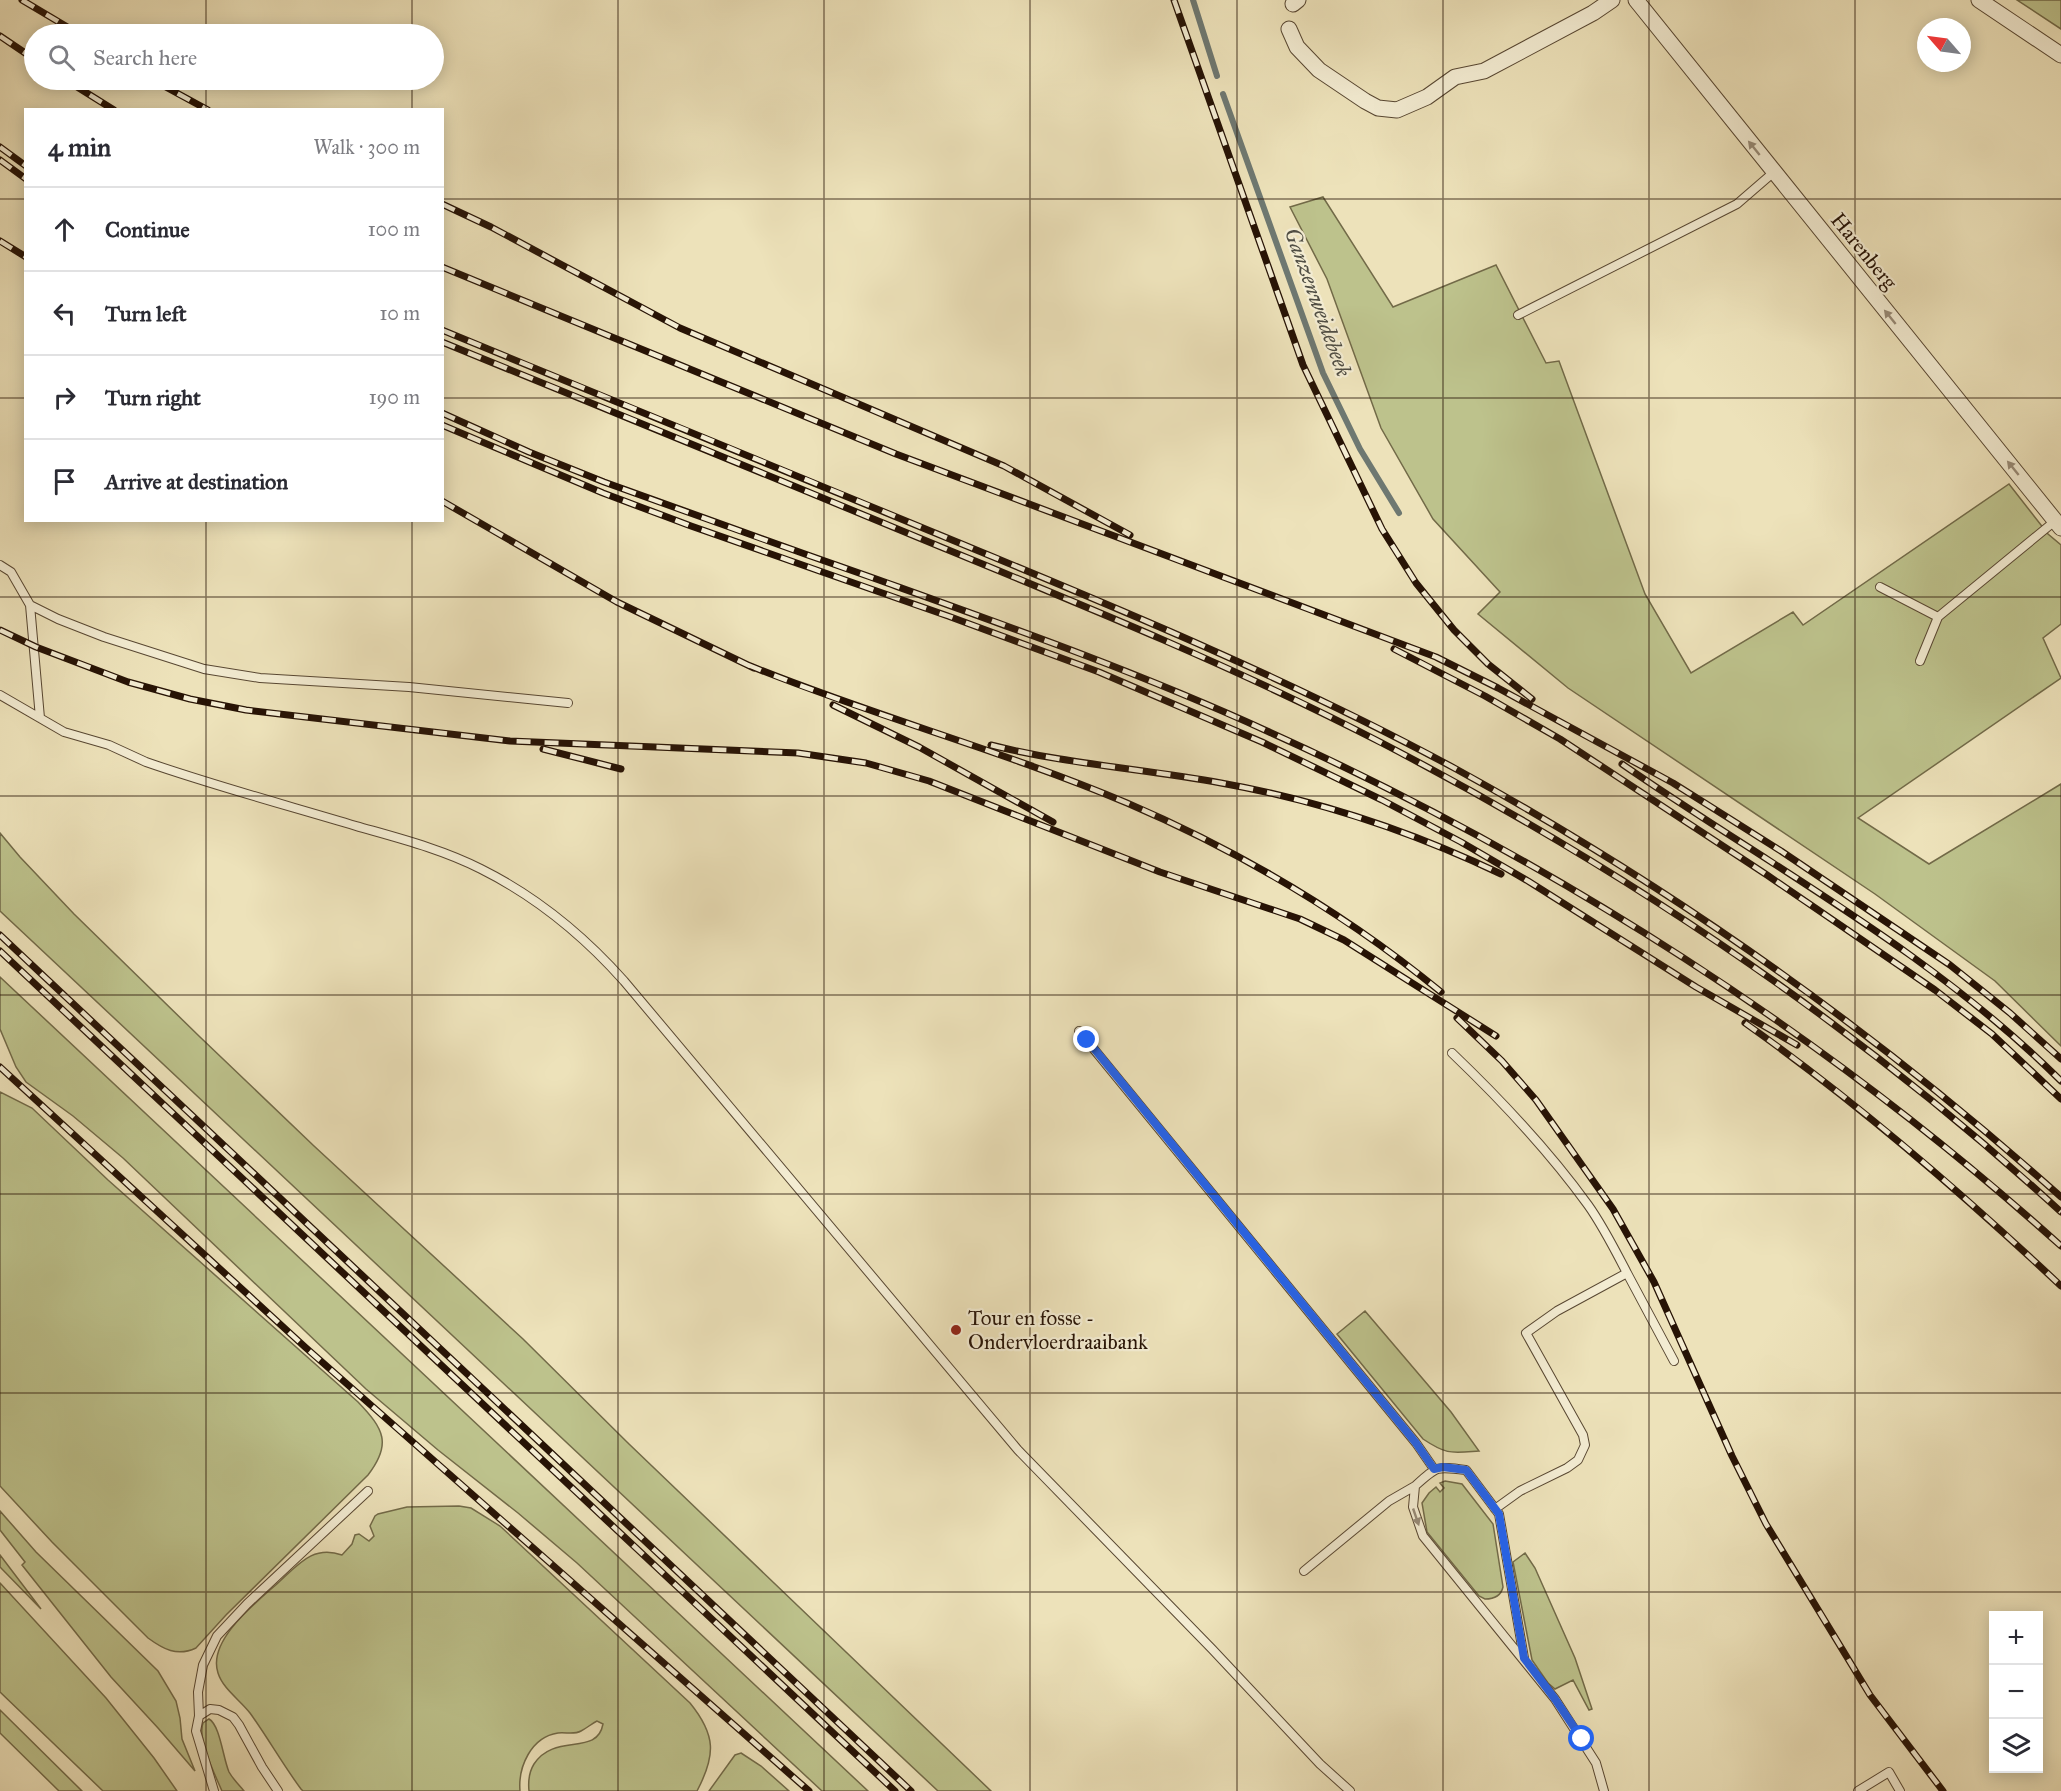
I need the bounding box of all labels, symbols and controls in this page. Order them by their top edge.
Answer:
north arrow [1917,18,1971,72]
search box [24,24,444,90]
icon: search [45,41,78,74]
text: Search here [93,44,197,71]
text: 4 min [48,131,111,163]
text: Walk · 300 m [313,135,420,159]
one-way arrow [1749,141,1761,156]
street label: Harenberg [1825,207,1903,295]
icon: ahead [48,213,81,246]
text: Continue [105,216,190,243]
text: 100 m [368,217,420,241]
water label: Ganzenweidebeek [1279,224,1358,380]
icon: left [48,297,81,330]
text: Turn left [105,300,187,327]
text: 10 m [379,301,420,325]
one-way arrow [1884,309,1897,324]
icon: right [48,381,81,414]
text: Turn right [105,384,201,411]
text: 190 m [369,385,420,409]
one-way arrow [2006,460,2019,476]
icon: arrive [48,465,81,498]
text: Arrive at destination [105,468,288,495]
route end [1073,1026,1099,1052]
place label: Tour en fosse - Ondervloerdraaibank [968,1305,1148,1355]
marker: Tour en fosse - Ondervloerdraaibank [949,1323,963,1337]
one-way arrow [1412,1509,1422,1527]
map controls [1989,1611,2043,1773]
button: + [1989,1611,2043,1665]
button: − [1989,1665,2043,1719]
button: layers [1989,1719,2043,1773]
route start [1568,1725,1594,1751]

